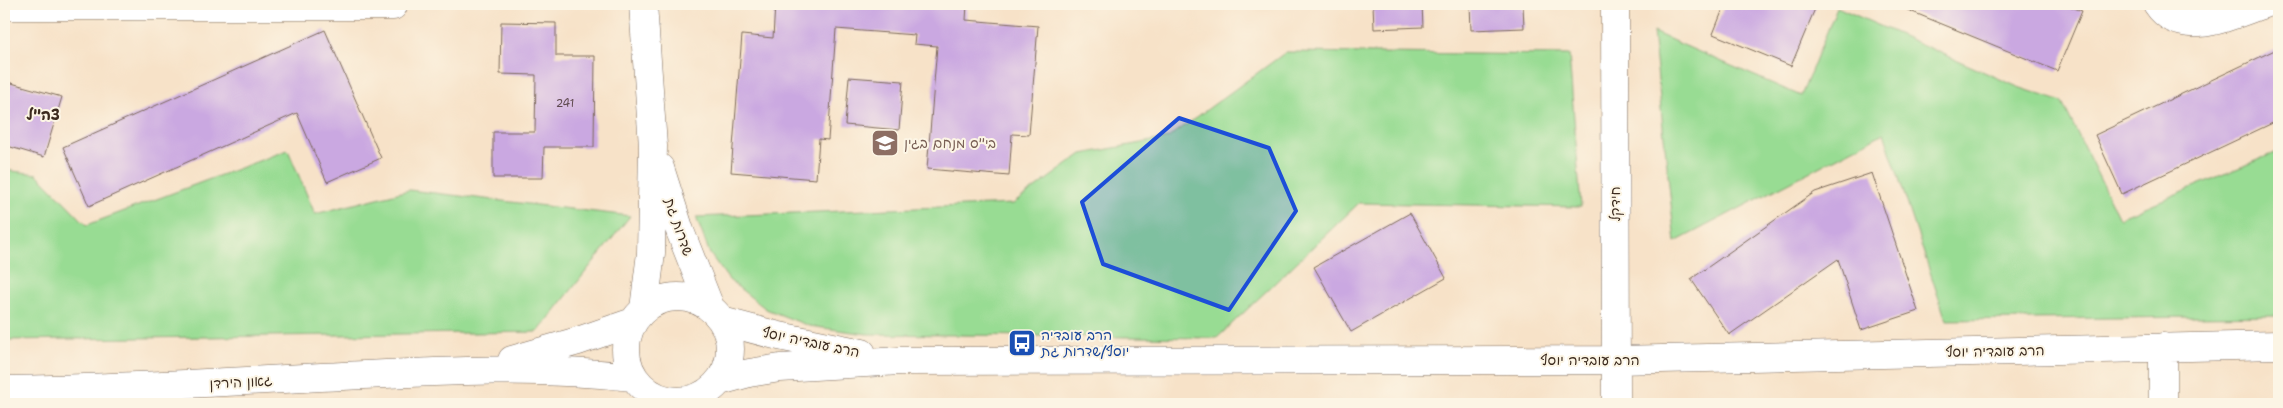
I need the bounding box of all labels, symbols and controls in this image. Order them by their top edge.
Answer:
house number: 241 [556,96,574,111]
district label: צה"ל [26,105,60,125]
school or university icon: בי"ס מנחם בגין [870,128,900,158]
place label: בי"ס מנחם בגין [904,134,996,152]
street label: חידקל [1606,186,1624,222]
street label: שדרות גת [660,195,697,259]
street label: הרב עובדיה יוסף [761,323,861,361]
place label: הרב עובדיה יוסף/שדרות גת [1040,326,1129,360]
bus stop icon: הרב עובדיה יוסף/שדרות גת [1007,328,1037,358]
street label: הרב עובדיה יוסף [1945,341,2045,361]
street label: הרב עובדיה יוסף [1540,351,1640,369]
street label: גאון הירדן [209,371,273,393]

